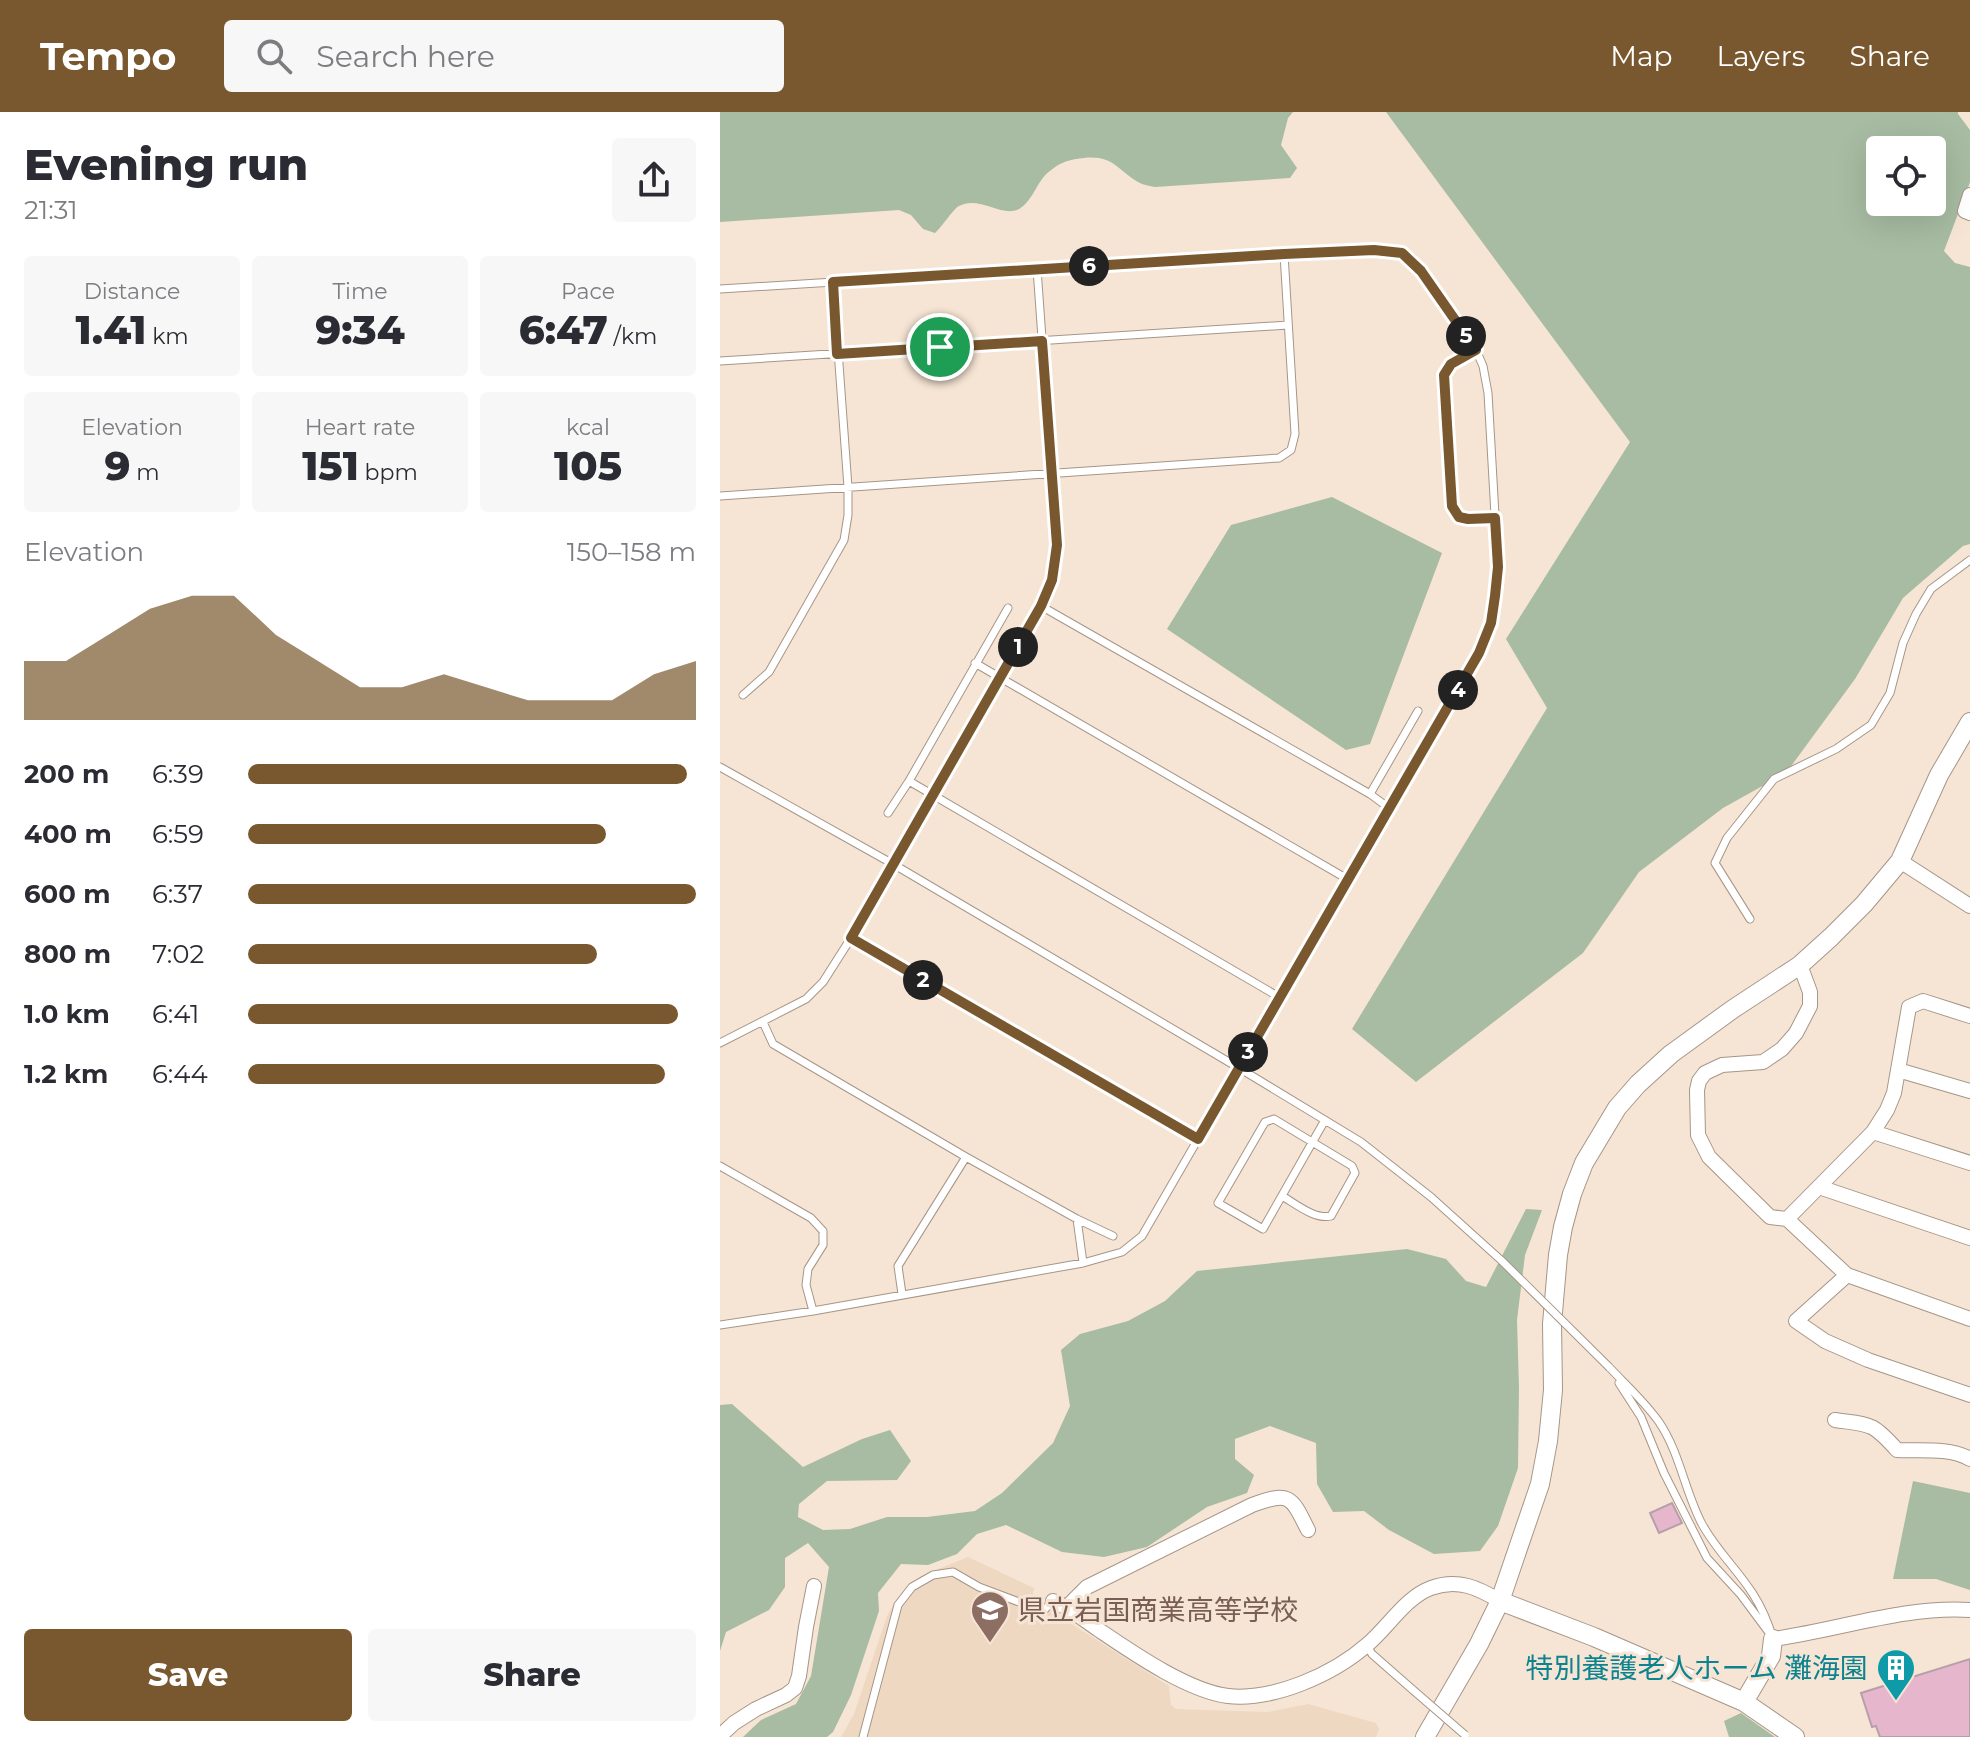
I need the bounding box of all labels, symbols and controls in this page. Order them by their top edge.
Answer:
search box [224,20,784,92]
text: Tempo [40,33,176,80]
icon: search [252,34,296,78]
text: Search here [316,38,495,75]
text: Map [1610,39,1673,73]
text: Layers [1717,39,1806,73]
text: Share [1850,39,1930,73]
map controls [1866,136,1946,216]
button: locate [1866,136,1946,216]
text: Evening run [24,137,308,191]
button: share [612,138,696,222]
text: 21:31 [24,194,78,226]
pin: 6 [1069,246,1109,286]
text: 6 [1082,252,1096,279]
text: Distance [84,278,180,305]
text: Time [332,278,388,305]
text: Pace [561,278,615,305]
text: 1.41 [75,305,146,354]
text: 9:34 [315,305,405,354]
text: 6:47 [519,305,608,354]
pin [906,313,974,381]
pin: 5 [1446,316,1486,356]
text: 5 [1459,322,1473,349]
text: km [146,323,189,350]
text: /km [608,323,657,350]
icon: arrive [918,325,962,369]
text: Elevation [81,414,183,441]
text: Heart rate [305,414,415,441]
text: kcal [566,414,610,441]
text: 9 [104,441,130,490]
text: 151 [302,441,359,490]
text: 105 [554,441,622,490]
text: m [130,459,160,486]
text: bpm [359,459,418,486]
text: Elevation [24,536,144,568]
text: 150–158 m [567,536,696,568]
pin: 1 [998,627,1038,667]
text: 1 [1014,633,1022,660]
pin: 4 [1438,670,1478,710]
text: 4 [1450,676,1466,703]
text: 200 m [24,758,109,790]
text: 6:39 [152,758,204,790]
text: 400 m [24,818,112,850]
text: 6:59 [152,818,204,850]
text: 600 m [24,878,111,910]
text: 6:37 [152,878,203,910]
text: 800 m [24,938,111,970]
text: 7:02 [152,938,204,970]
pin: 2 [903,960,943,1000]
text: 2 [917,966,929,993]
text: 1.0 km [24,998,110,1030]
text: 6:41 [152,998,199,1030]
pin: 3 [1228,1032,1268,1072]
text: 3 [1241,1038,1255,1065]
text: 1.2 km [24,1058,108,1090]
text: 6:44 [152,1058,208,1090]
school or university icon: 県立岩国商業高等学校 [969,1589,1011,1644]
place label: 県立岩国商業高等学校 [1018,1593,1298,1627]
button: Save [24,1629,352,1721]
button: Share [368,1629,696,1721]
building icon: 特別養護老人ホーム 灘海園 [1875,1647,1917,1702]
place label: 特別養護老人ホーム 灘海園 [1526,1651,1868,1685]

